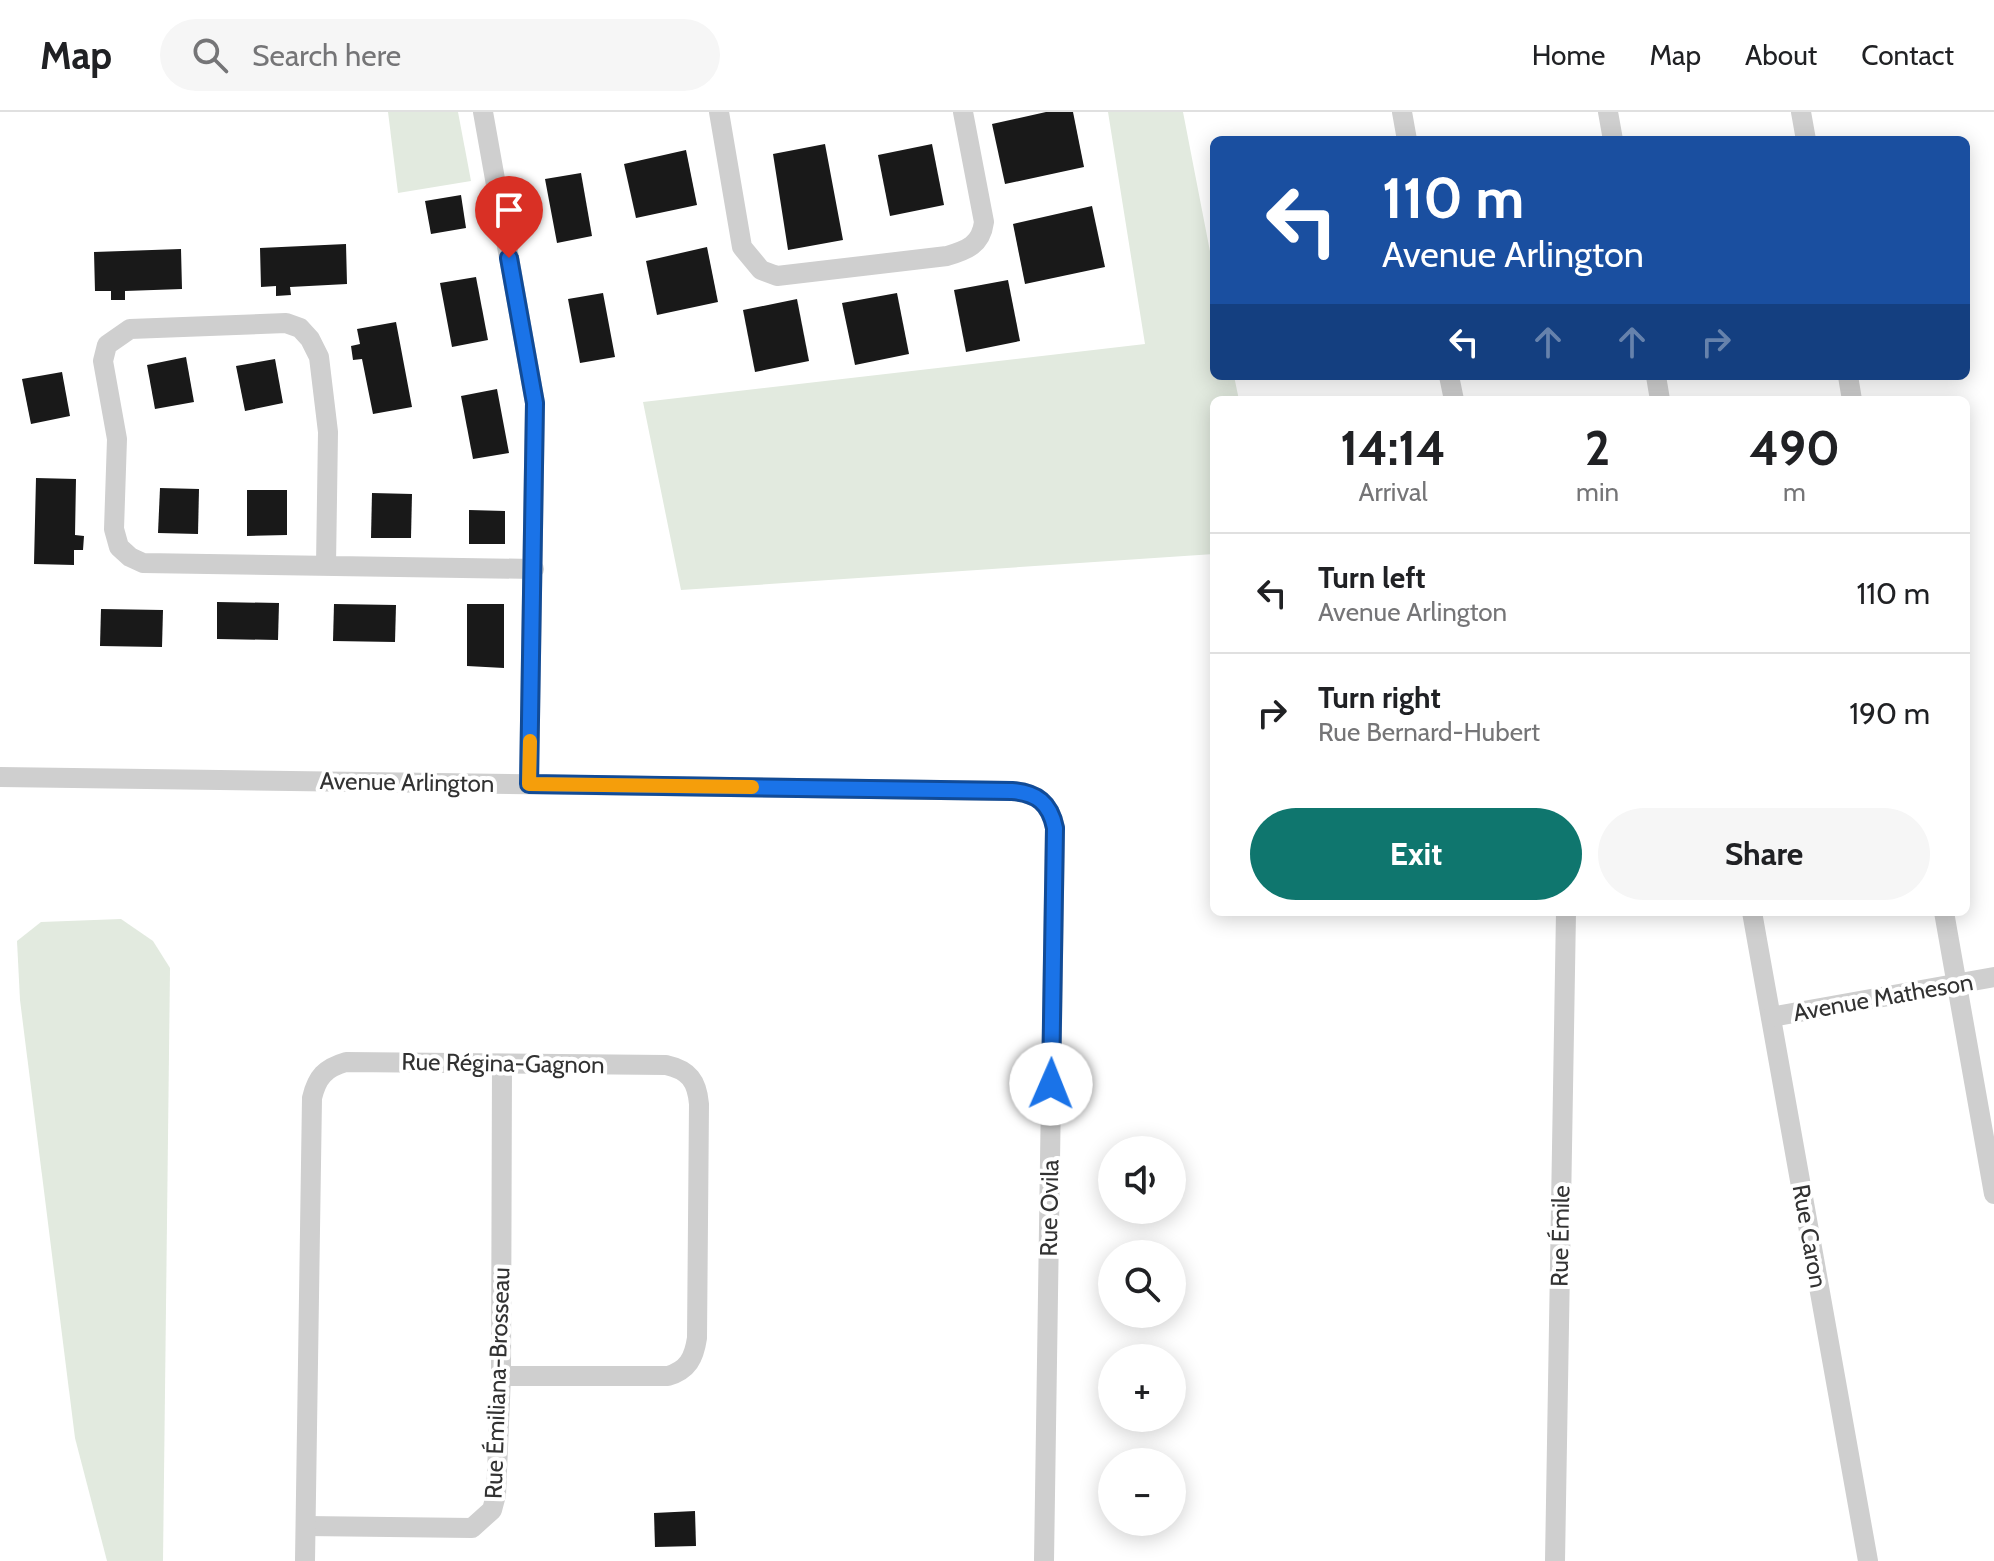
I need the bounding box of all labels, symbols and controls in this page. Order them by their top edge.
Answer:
search box [160,19,720,91]
text: Map [40,32,112,79]
icon: search [188,33,232,77]
text: Search here [252,37,401,74]
text: Home [1532,38,1605,72]
text: Map [1649,38,1701,72]
text: About [1745,38,1817,72]
text: Contact [1861,38,1954,72]
text: 110 m [1382,164,1524,232]
icon: left [1250,168,1354,272]
pin [475,176,543,258]
icon: arrive [487,188,531,232]
text: Avenue Arlington [1382,232,1644,276]
icon: left [1442,320,1486,364]
icon: ahead [1526,320,1570,364]
icon: ahead [1610,320,1654,364]
icon: right [1694,320,1738,364]
text: 14:14 [1340,419,1446,477]
text: 2 [1585,419,1610,477]
text: 490 [1749,419,1840,477]
text: Arrival [1358,476,1428,508]
text: min [1576,476,1619,508]
text: m [1783,476,1806,508]
text: Turn left [1318,559,1426,596]
icon: left [1250,571,1294,615]
text: 110 m [1856,575,1930,612]
text: Avenue Arlington [1318,596,1507,628]
text: Turn right [1318,679,1441,716]
icon: right [1250,691,1294,735]
text: 190 m [1849,695,1930,732]
text: Rue Bernard-Hubert [1318,716,1540,748]
street label: Avenue Arlington [319,766,495,798]
button: Exit [1250,808,1582,900]
button: Share [1598,808,1930,900]
street label: Avenue Matheson [1791,967,1975,1027]
position arrow [1009,1042,1093,1126]
street label: Rue Régina-Gagnon [401,1047,605,1079]
map controls [1098,1136,1186,1536]
button: sound [1098,1136,1186,1224]
street label: Rue Ovila [1034,1159,1064,1257]
street label: Rue Caron [1787,1182,1833,1290]
street label: Rue Émile [1545,1185,1575,1287]
button: search [1098,1240,1186,1328]
street label: Rue Émiliana-Brosseau [478,1267,516,1499]
button: + [1098,1344,1186,1432]
button: − [1098,1448,1186,1536]

